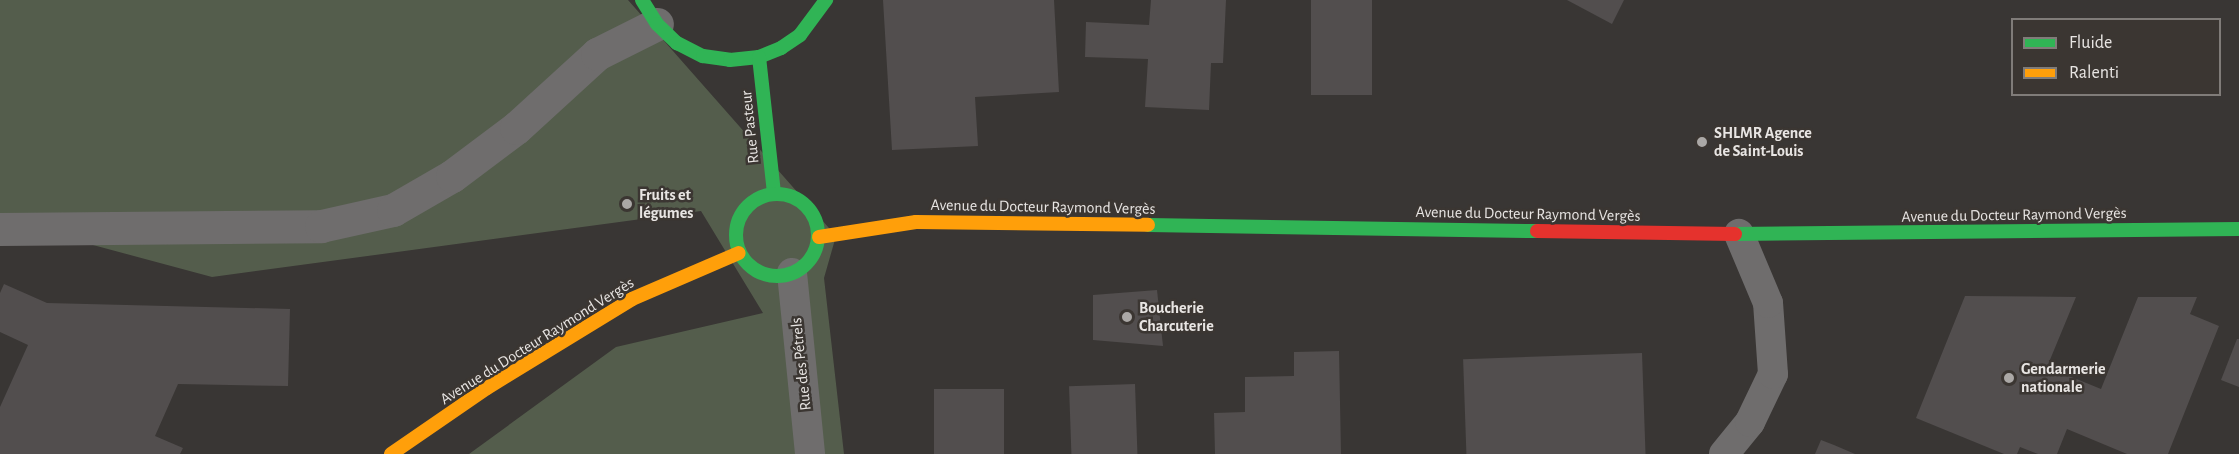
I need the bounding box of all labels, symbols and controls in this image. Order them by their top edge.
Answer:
legend [2011,18,2221,96]
text: Fluide [2069,34,2112,52]
text: Ralenti [2069,64,2119,82]
street label: Rue Pasteur [737,90,763,164]
place label: SHLMR Agence de Saint-Louis [1714,123,1812,161]
marker: SHLMR Agence de Saint-Louis [1695,135,1709,149]
place label: Fruits et légumes [639,185,693,223]
street label: Avenue du Docteur Raymond Vergès [930,195,1156,219]
marker: Fruits et légumes [620,197,634,211]
street label: Avenue du Docteur Raymond Vergès [1415,202,1641,226]
street label: Avenue du Docteur Raymond Vergès [1901,203,2127,227]
street label: Avenue du Docteur Raymond Vergès [437,273,637,409]
place label: Boucherie Charcuterie [1139,298,1214,336]
marker: Boucherie Charcuterie [1120,310,1134,324]
street label: Rue des Pétrels [787,317,815,411]
place label: Gendarmerie nationale [2021,359,2106,397]
marker: Gendarmerie nationale [2002,371,2016,385]

